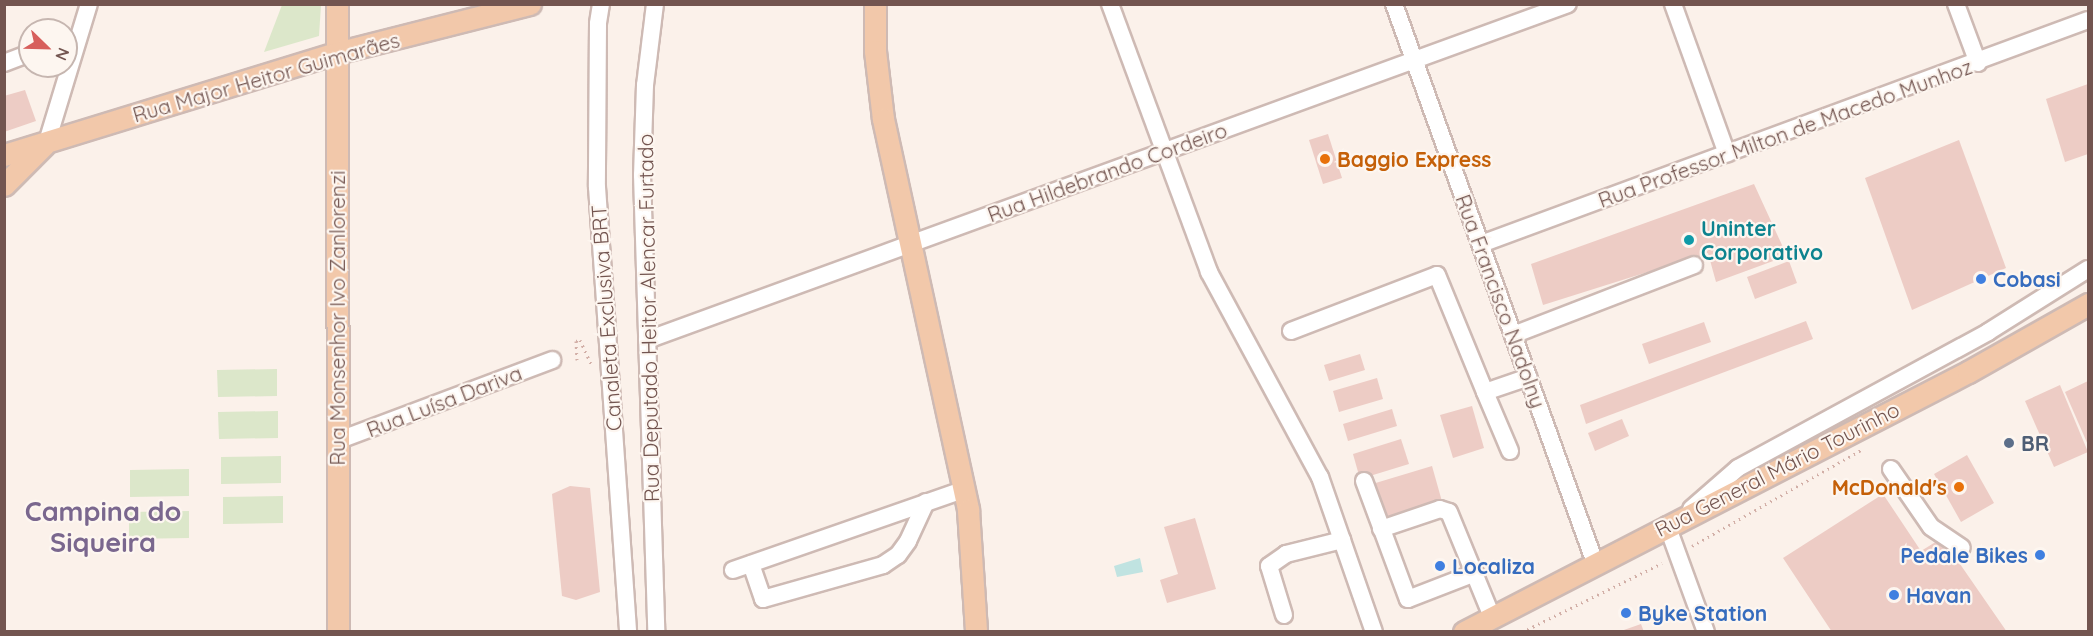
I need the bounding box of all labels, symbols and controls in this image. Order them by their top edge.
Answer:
north arrow [18,18,78,78]
street label: Rua Major Heitor Guimarães [130,27,402,127]
text: N [51,45,74,64]
street label: Rua Professor Milton de Macedo Munhoz [1594,53,1976,213]
street label: Rua Hildebrando Cordeiro [984,117,1230,227]
street label: Rua Deputado Heitor Alencar Furtado [632,134,664,502]
place label: Baggio Express [1337,146,1491,172]
marker: Baggio Express [1318,152,1332,166]
street label: Rua Monsenhor Ivo Zanlorenzi [324,170,350,466]
street label: Rua Francisco Nadolny [1451,191,1551,411]
street label: Canaleta Exclusiva BRT [586,204,626,432]
place label: Uninter Corporativo [1701,215,1823,265]
marker: Uninter Corporativo [1682,233,1696,247]
place label: Cobasi [1993,266,2061,292]
marker: Cobasi [1974,272,1988,286]
street label: Rua Luísa Dariva [363,360,525,442]
street label: Rua General Mário Tourinho [1651,396,1903,542]
place label: BR [2021,430,2049,456]
marker: BR [2002,436,2016,450]
place label: McDonald's [1832,474,1947,500]
marker: McDonald's [1952,480,1966,494]
district label: Campina do Siqueira [25,495,181,558]
place label: Pedale Bikes [1900,542,2028,568]
marker: Pedale Bikes [2033,548,2047,562]
place label: Localiza [1452,553,1535,579]
marker: Localiza [1433,559,1447,573]
place label: Havan [1906,582,1971,608]
marker: Havan [1887,588,1901,602]
place label: Byke Station [1638,600,1767,626]
marker: Byke Station [1619,606,1633,620]

